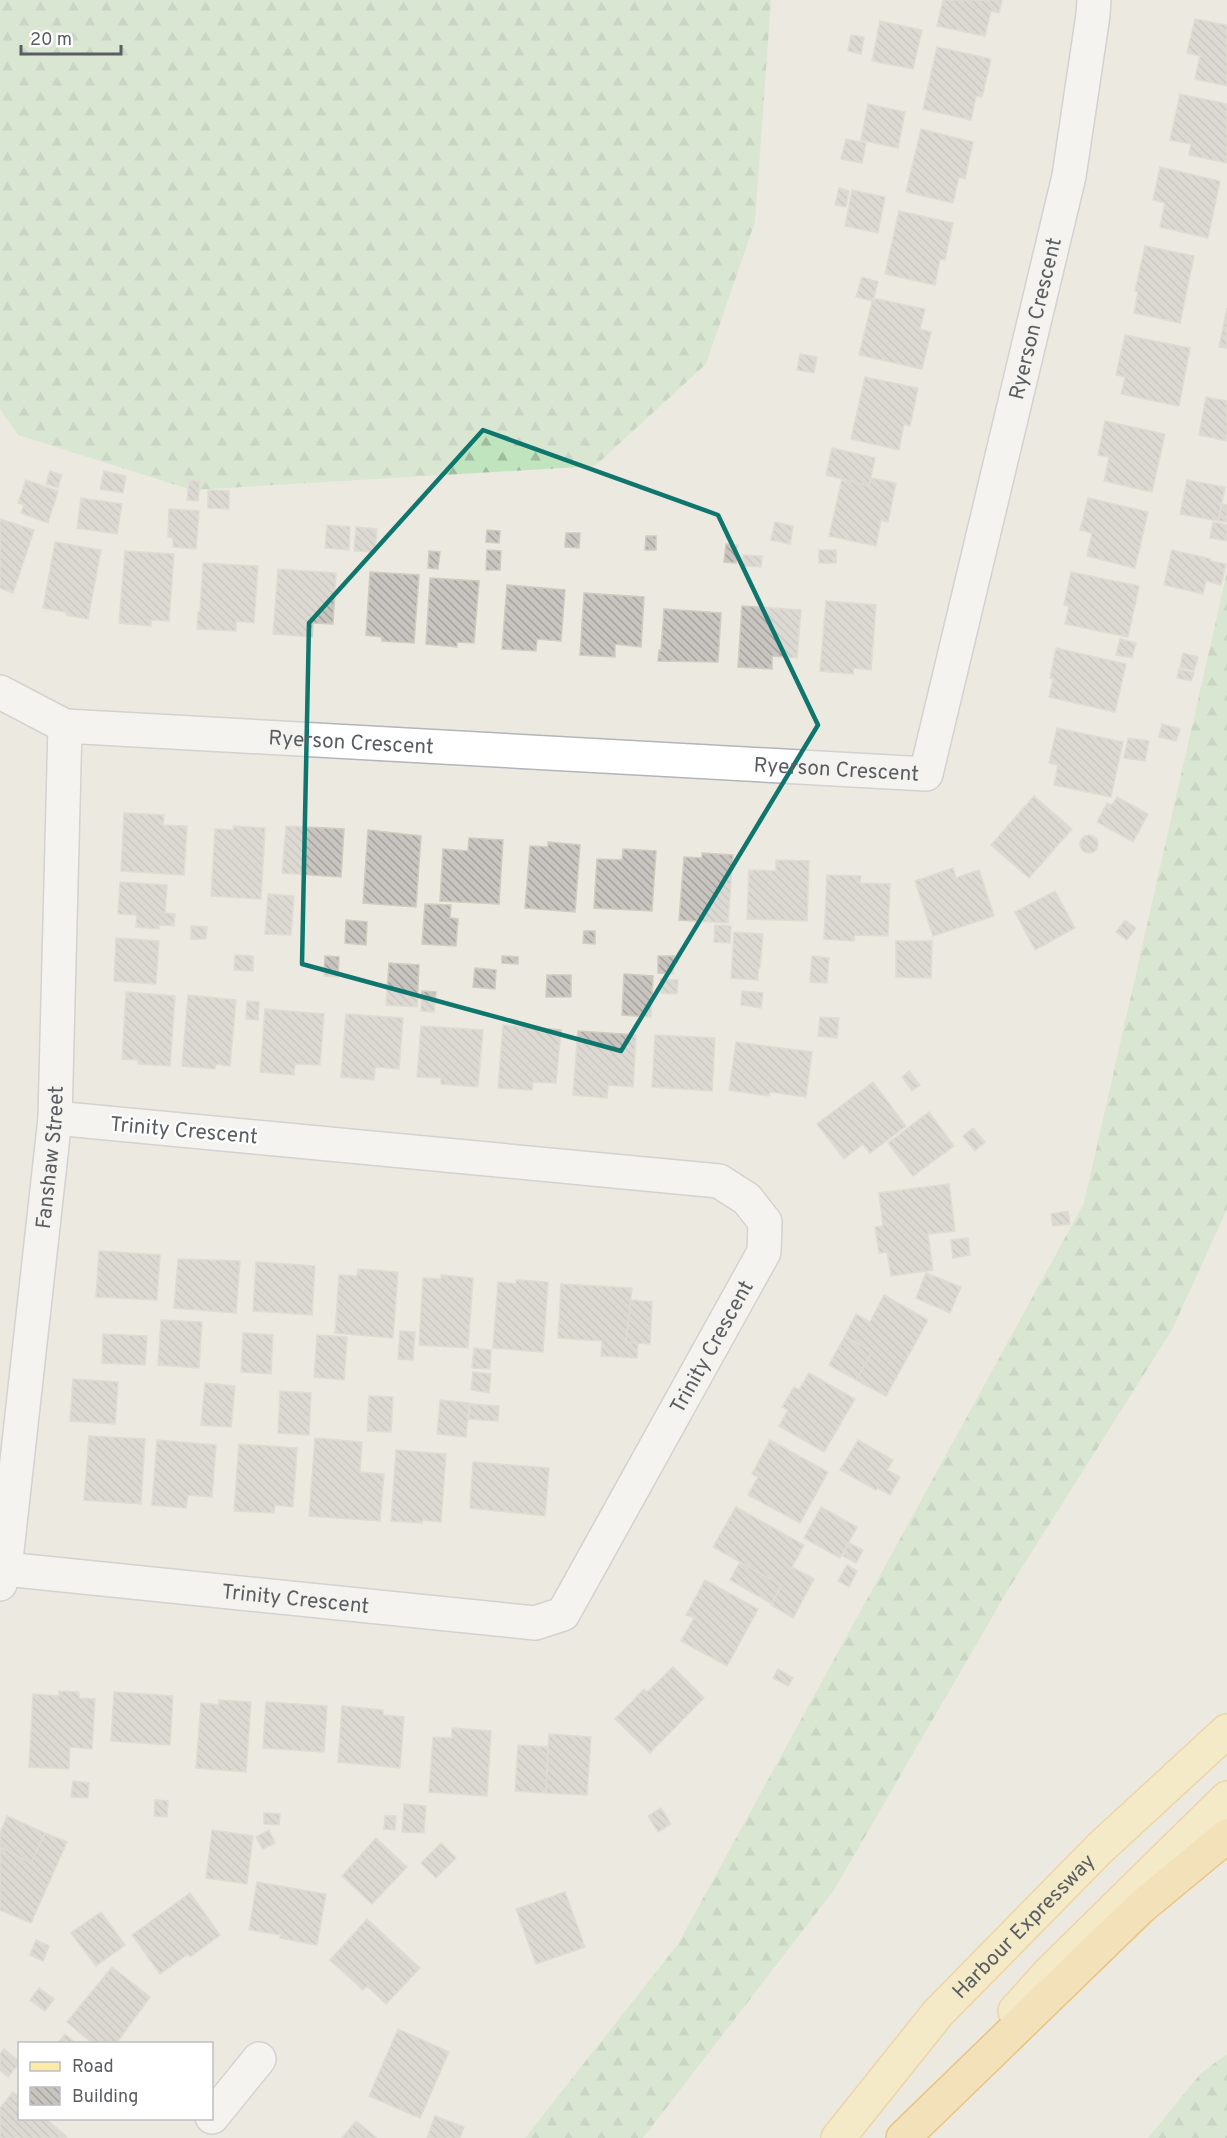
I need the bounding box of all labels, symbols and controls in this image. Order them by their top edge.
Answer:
scale bar [21,18,122,56]
text: 20 m [30,29,72,52]
street label: Ryerson Crescent [1004,235,1069,403]
street label: Ryerson Crescent [268,725,435,762]
street label: Ryerson Crescent [753,752,920,789]
street label: Fanshaw Street [31,1085,71,1230]
street label: Trinity Crescent [109,1112,259,1151]
street label: Trinity Crescent [665,1276,761,1419]
street label: Trinity Crescent [220,1579,370,1621]
street label: Harbour Expressway [947,1849,1102,2005]
legend [18,2042,213,2120]
text: Road [72,2056,114,2079]
text: Building [72,2086,138,2109]

